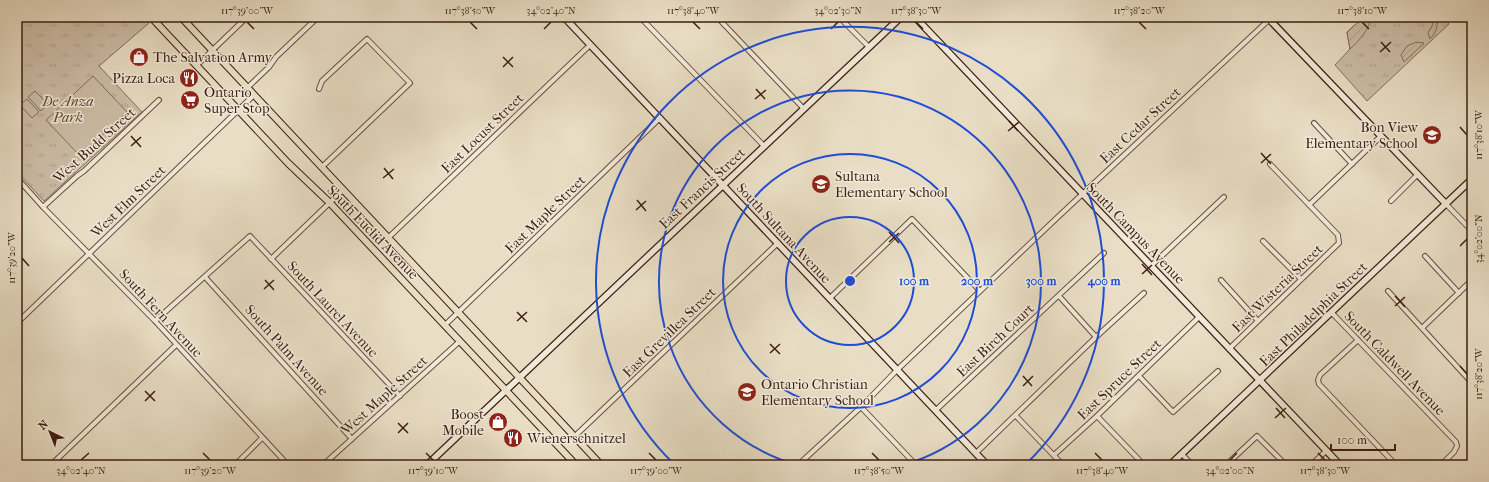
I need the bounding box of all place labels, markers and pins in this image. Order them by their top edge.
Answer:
shop icon: The Salvation Army [128,46,150,68]
place label: The Salvation Army [153,49,273,66]
restaurant icon: Pizza Loca [178,67,200,89]
place label: Pizza Loca [112,70,176,87]
place label: Ontario Super Stop [204,84,270,117]
supermarket icon: Ontario Super Stop [179,89,201,111]
place label: Bon View Elementary School [1305,119,1419,152]
school or university icon: Bon View Elementary School [1421,124,1443,146]
place label: Sultana Elementary School [835,168,948,201]
school or university icon: Sultana Elementary School [810,173,832,195]
centre of rings [843,274,857,288]
place label: Ontario Christian Elementary School [761,376,874,409]
school or university icon: Ontario Christian Elementary School [736,381,758,403]
place label: Boost Mobile [442,406,484,439]
shop icon: Boost Mobile [487,411,509,433]
restaurant icon: Wienerschnitzel [502,427,524,449]
place label: Wienerschnitzel [526,430,626,447]

